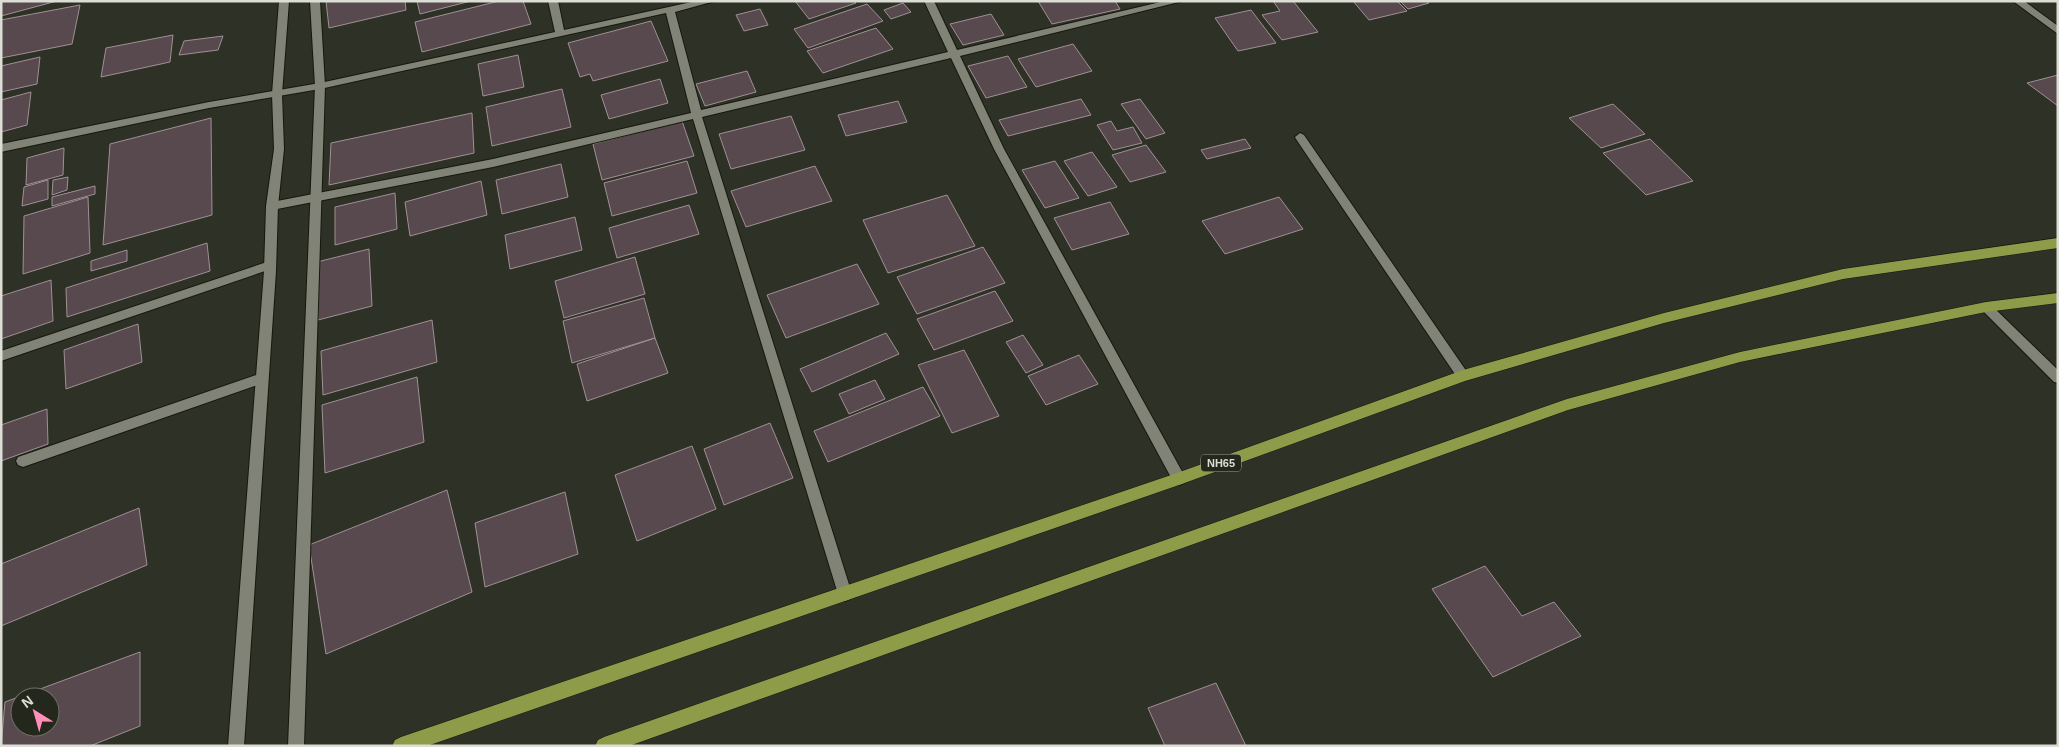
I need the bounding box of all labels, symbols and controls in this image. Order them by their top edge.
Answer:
road number: NH65 [1201,454,1241,472]
north arrow [10,687,60,737]
text: N [18,692,36,711]

